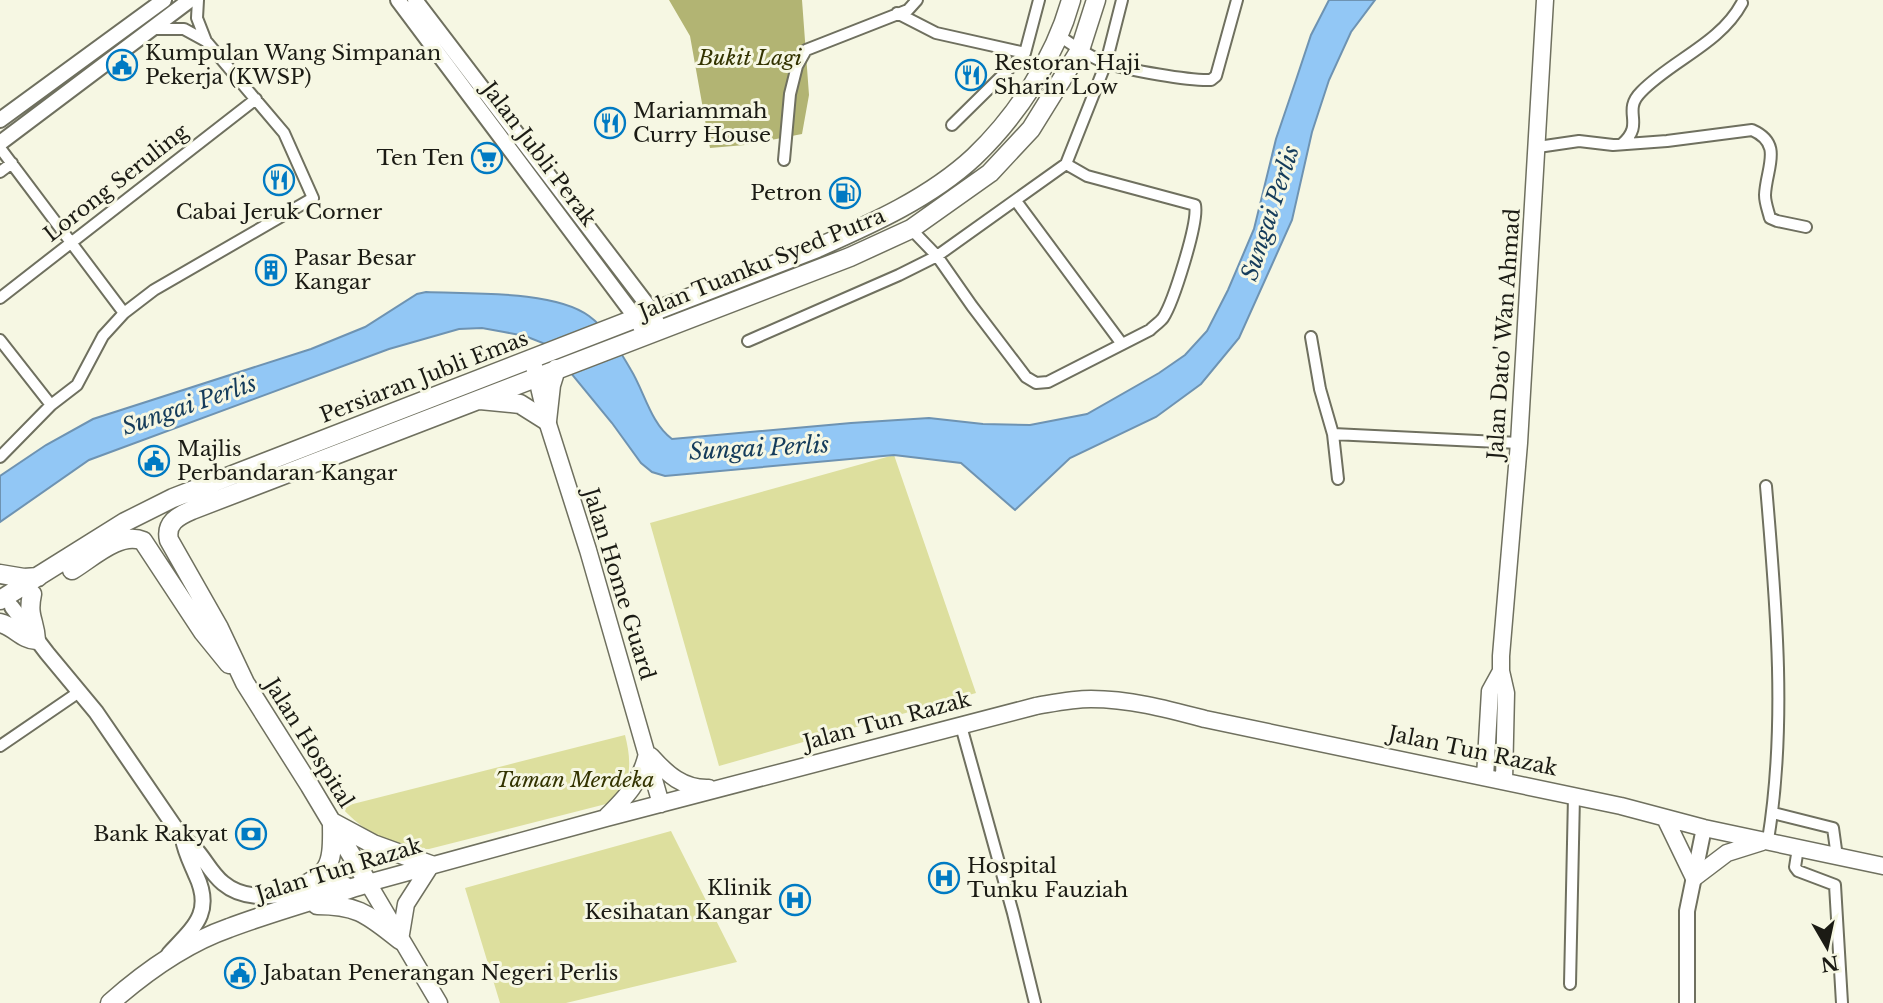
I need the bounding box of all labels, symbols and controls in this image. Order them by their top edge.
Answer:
place label: Kumpulan Wang Simpanan Pekerja (KWSP) [145,40,441,90]
park label: Bukit Lagi [697,45,803,71]
public building icon: Kumpulan Wang Simpanan Pekerja (KWSP) [105,48,139,82]
place label: Restoran Haji Sharin Low [994,50,1140,100]
restaurant icon: Restoran Haji Sharin Low [954,58,988,92]
street label: Jalan Jubli Perak [474,74,602,231]
place label: Mariammah Curry House [633,98,771,148]
restaurant icon: Mariammah Curry House [593,106,627,140]
street label: Lorong Seruling [39,118,194,247]
supermarket icon: Ten Ten [470,141,504,175]
water label: Sungai Perlis [1235,142,1305,284]
place label: Ten Ten [376,145,464,171]
restaurant icon: Cabai Jeruk Corner [262,163,296,197]
fuel station icon: Petron [828,176,862,210]
place label: Petron [750,180,822,206]
place label: Cabai Jeruk Corner [176,199,382,225]
street label: Jalan Tuanku Syed Putra [633,203,889,326]
street label: Jalan Dato' Wan Ahmad [1482,207,1526,464]
place label: Pasar Besar Kangar [294,245,416,295]
building icon: Pasar Besar Kangar [254,253,288,287]
street label: Persiaran Jubli Emas [316,325,532,429]
water label: Sungai Perlis [118,369,260,441]
water label: Sungai Perlis [688,430,830,466]
place label: Majlis Perbandaran Kangar [177,436,397,486]
public building icon: Majlis Perbandaran Kangar [137,444,171,478]
street label: Jalan Home Guard [577,482,661,683]
street label: Jalan Hospital [257,671,359,813]
street label: Jalan Tun Razak [798,686,974,757]
street label: Jalan Tun Razak [1383,720,1560,782]
park label: Taman Merdeka [495,767,655,793]
bank icon: Bank Rakyat [234,817,268,851]
place label: Bank Rakyat [93,821,228,847]
street label: Jalan Tun Razak [250,832,425,908]
place label: Hospital Tunku Fauziah [967,853,1128,903]
hospital icon: Hospital Tunku Fauziah [927,861,961,895]
place label: Klinik Kesihatan Kangar [585,875,772,925]
hospital icon: Klinik Kesihatan Kangar [778,883,812,917]
north arrow [1792,912,1862,982]
text: N [1819,951,1840,976]
public building icon: Jabatan Penerangan Negeri Perlis [223,956,257,990]
place label: Jabatan Penerangan Negeri Perlis [260,960,618,986]

